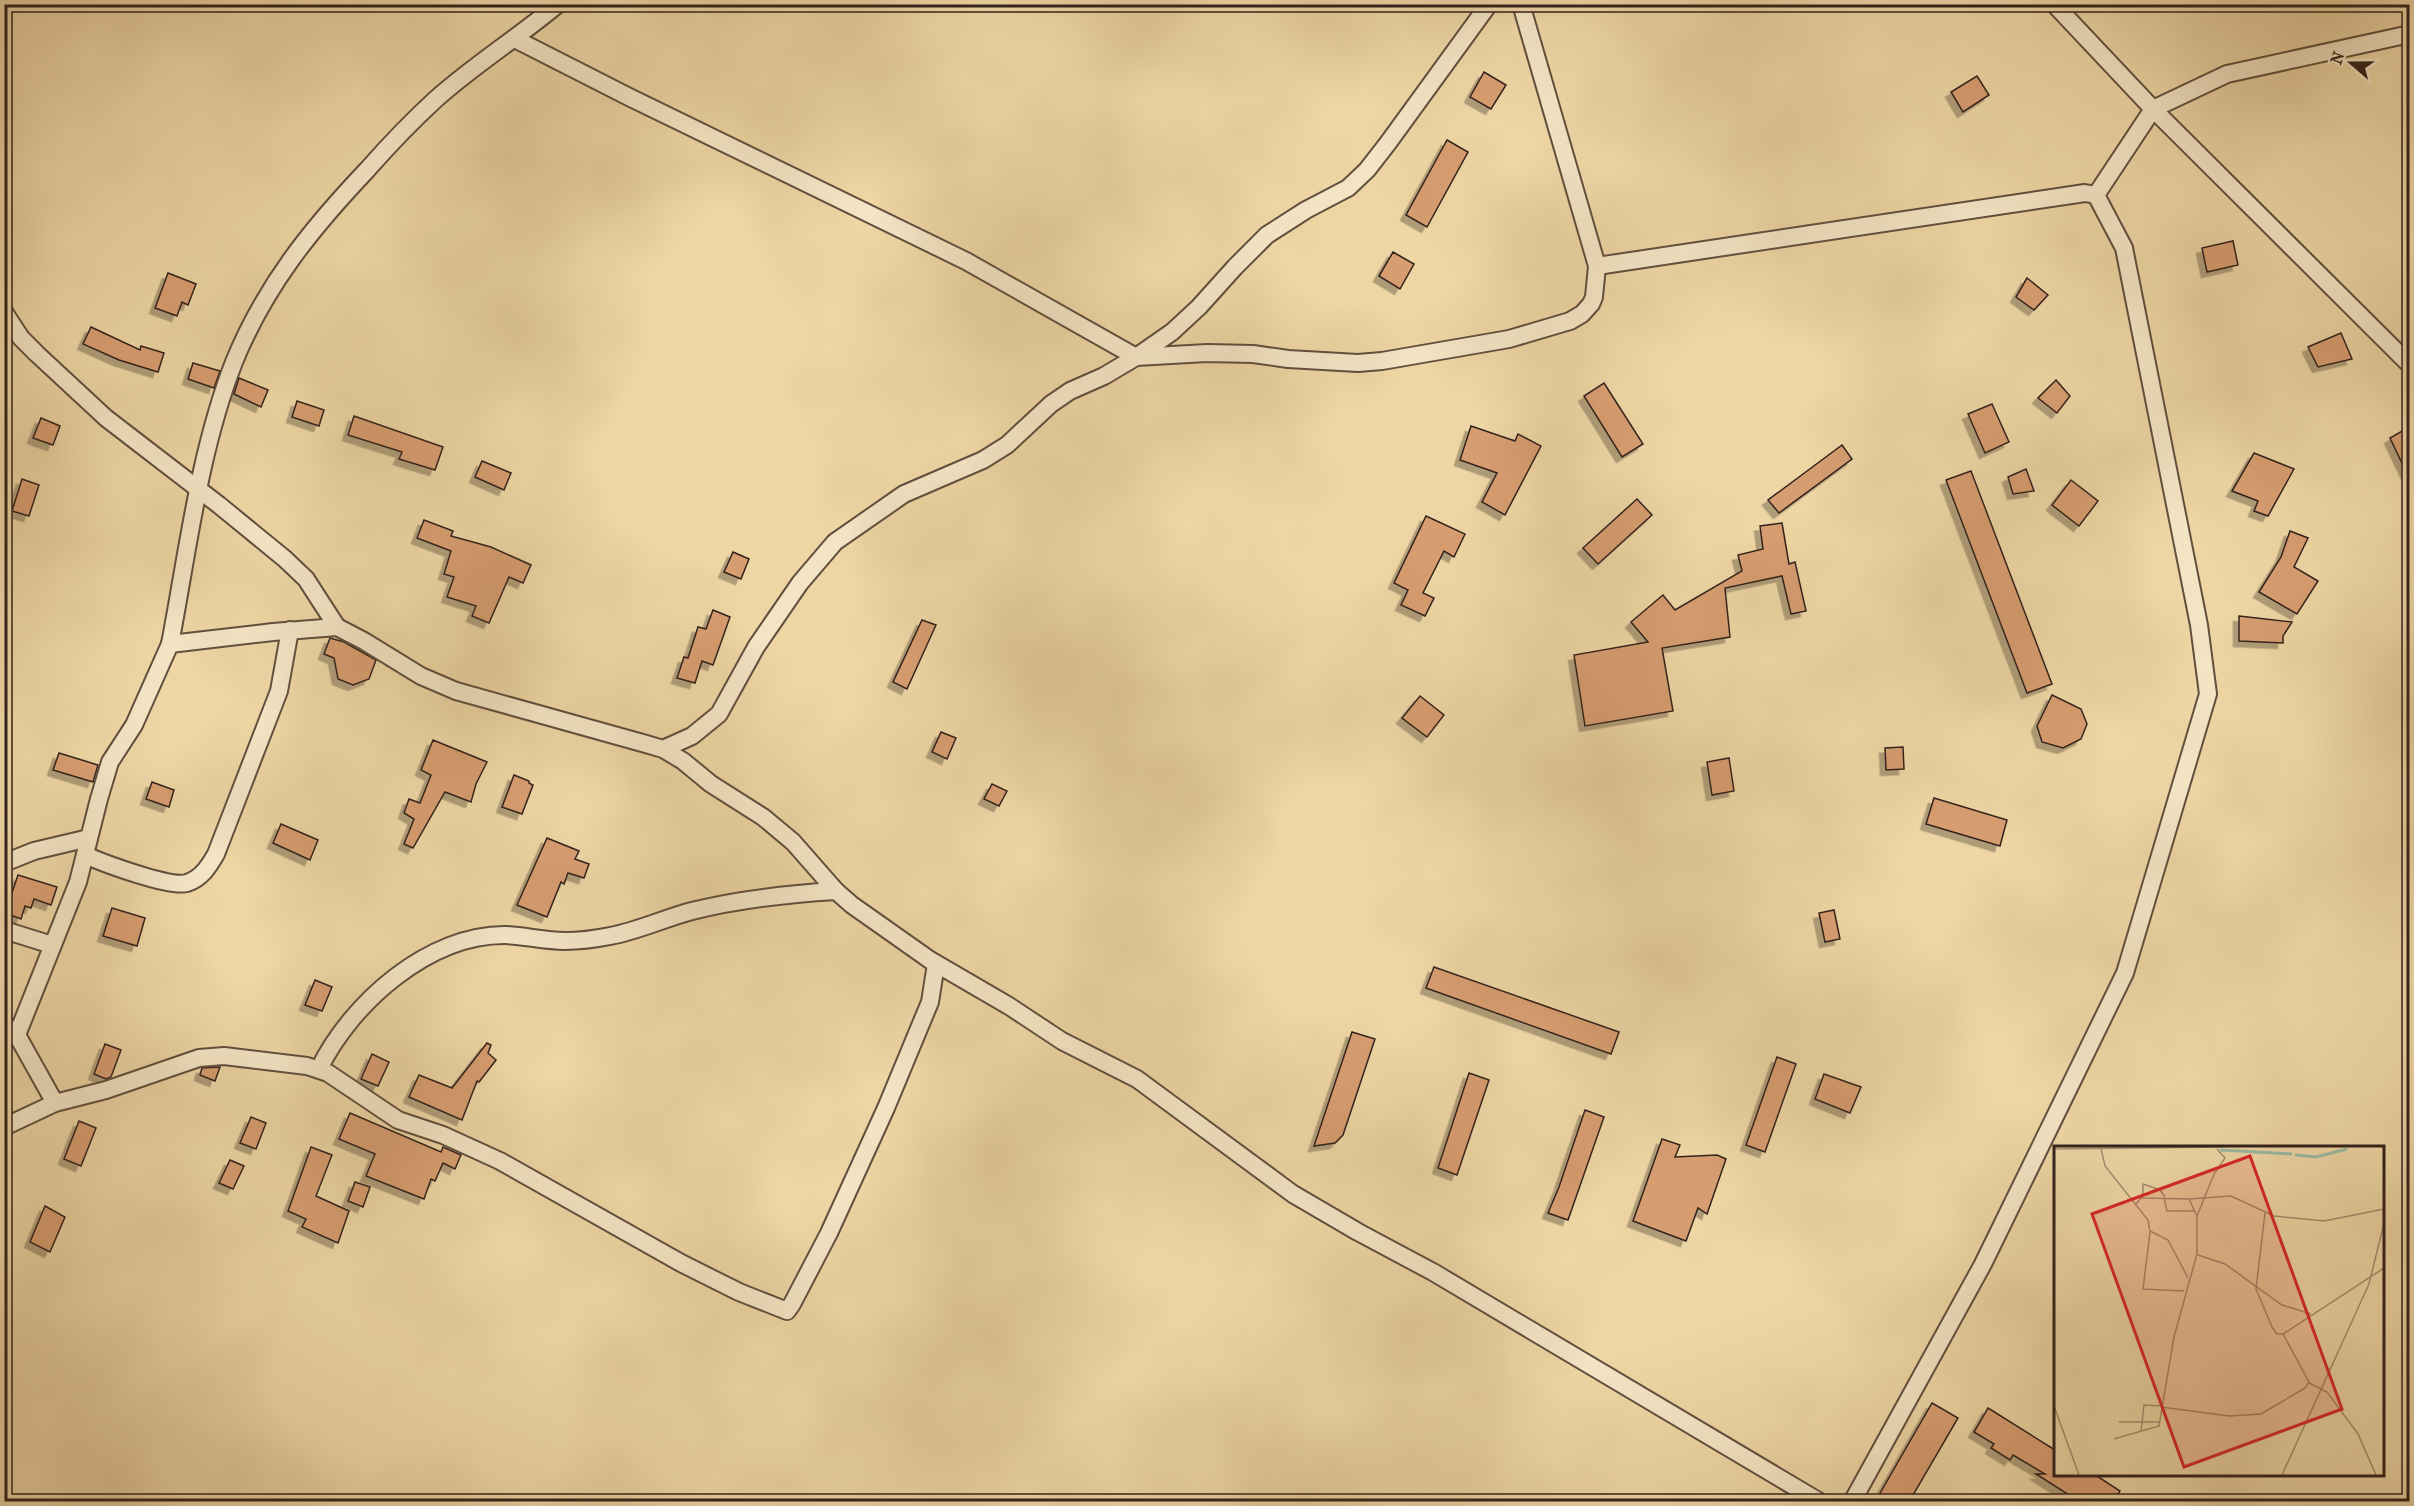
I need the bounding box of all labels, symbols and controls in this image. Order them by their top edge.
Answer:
north arrow [2321,33,2381,93]
text: N [2326,48,2349,67]
inset map [2054,1146,2384,1476]

